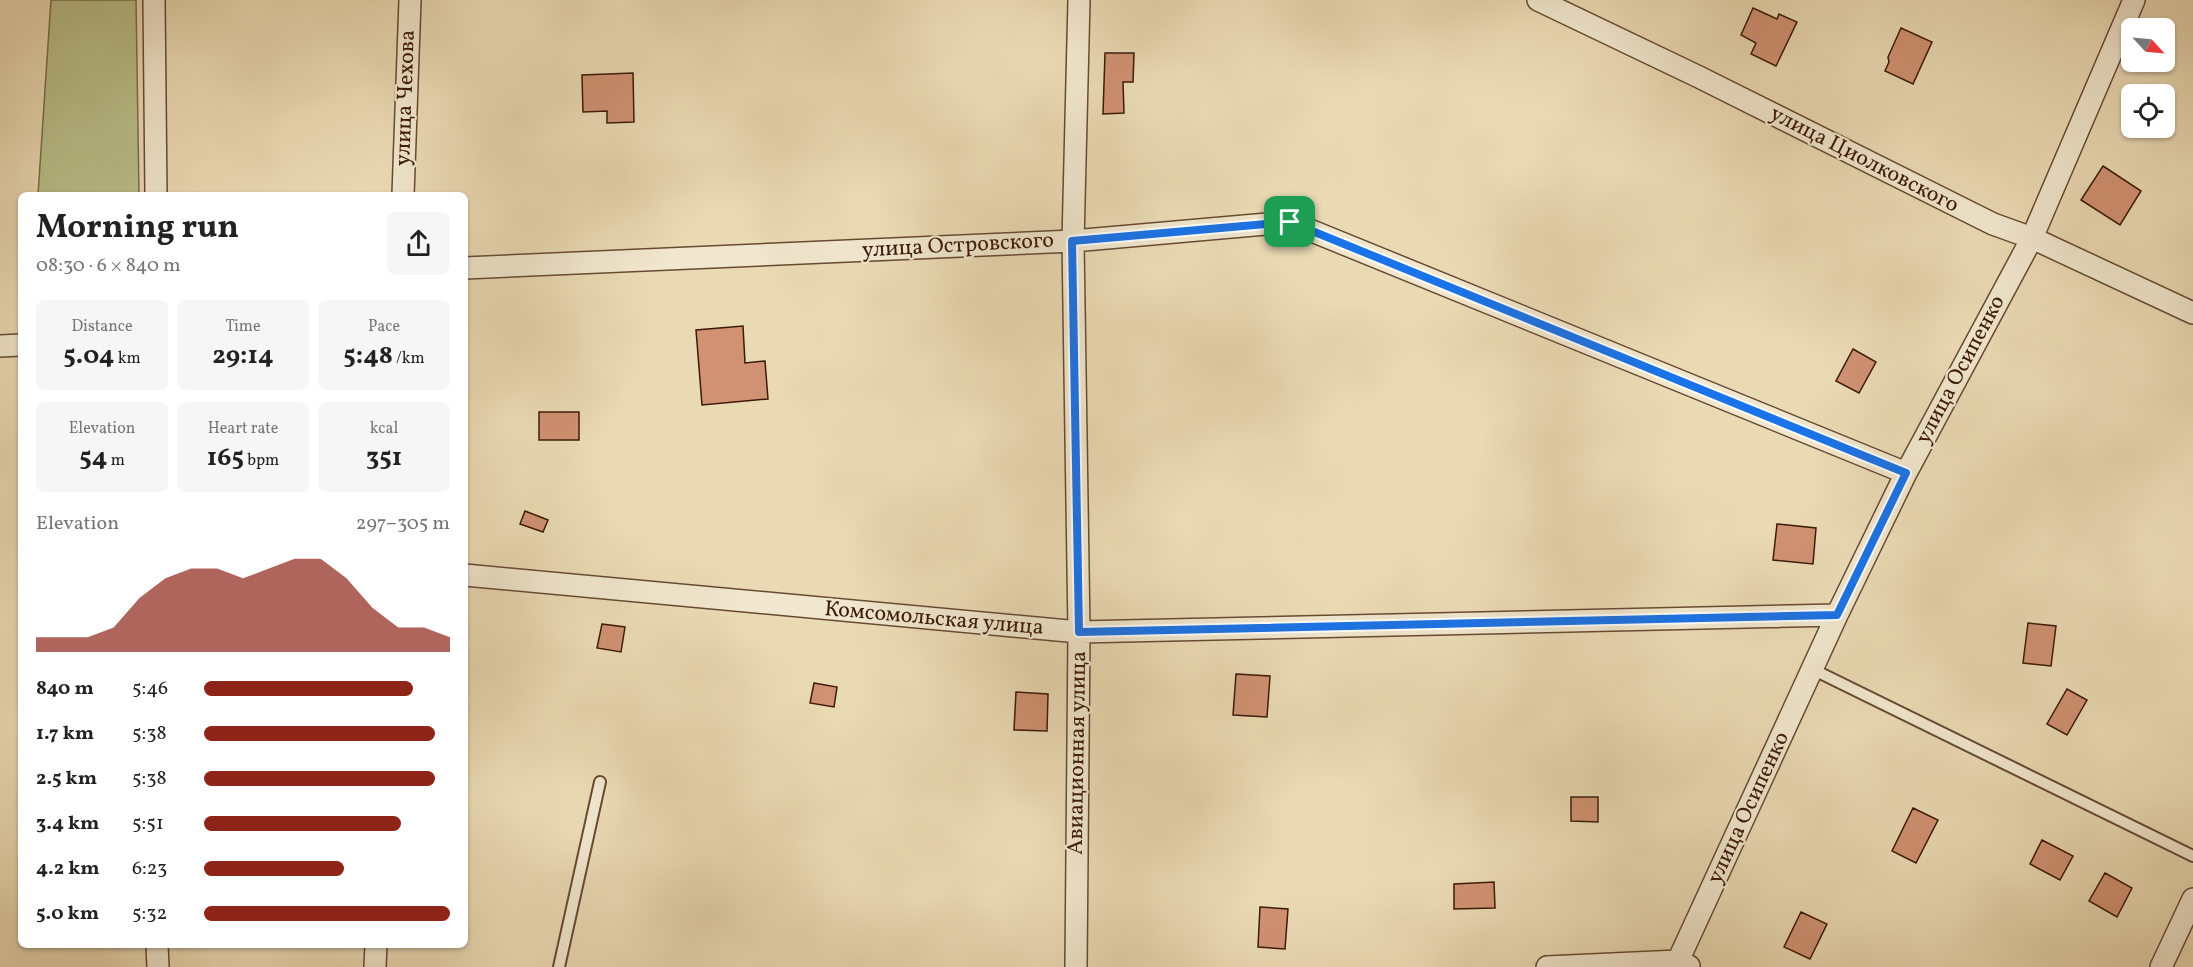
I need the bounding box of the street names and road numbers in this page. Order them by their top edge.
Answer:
street label: улица Чехова [388,29,424,167]
street label: улица Циолковского [1764,99,1964,221]
street label: улица Островского [861,225,1055,267]
street label: улица Осипенко [1909,290,2013,450]
street label: Комсомольская улица [823,594,1045,644]
street label: Авиационная улица [1061,651,1095,855]
street label: улица Осипенко [1700,727,1798,889]

